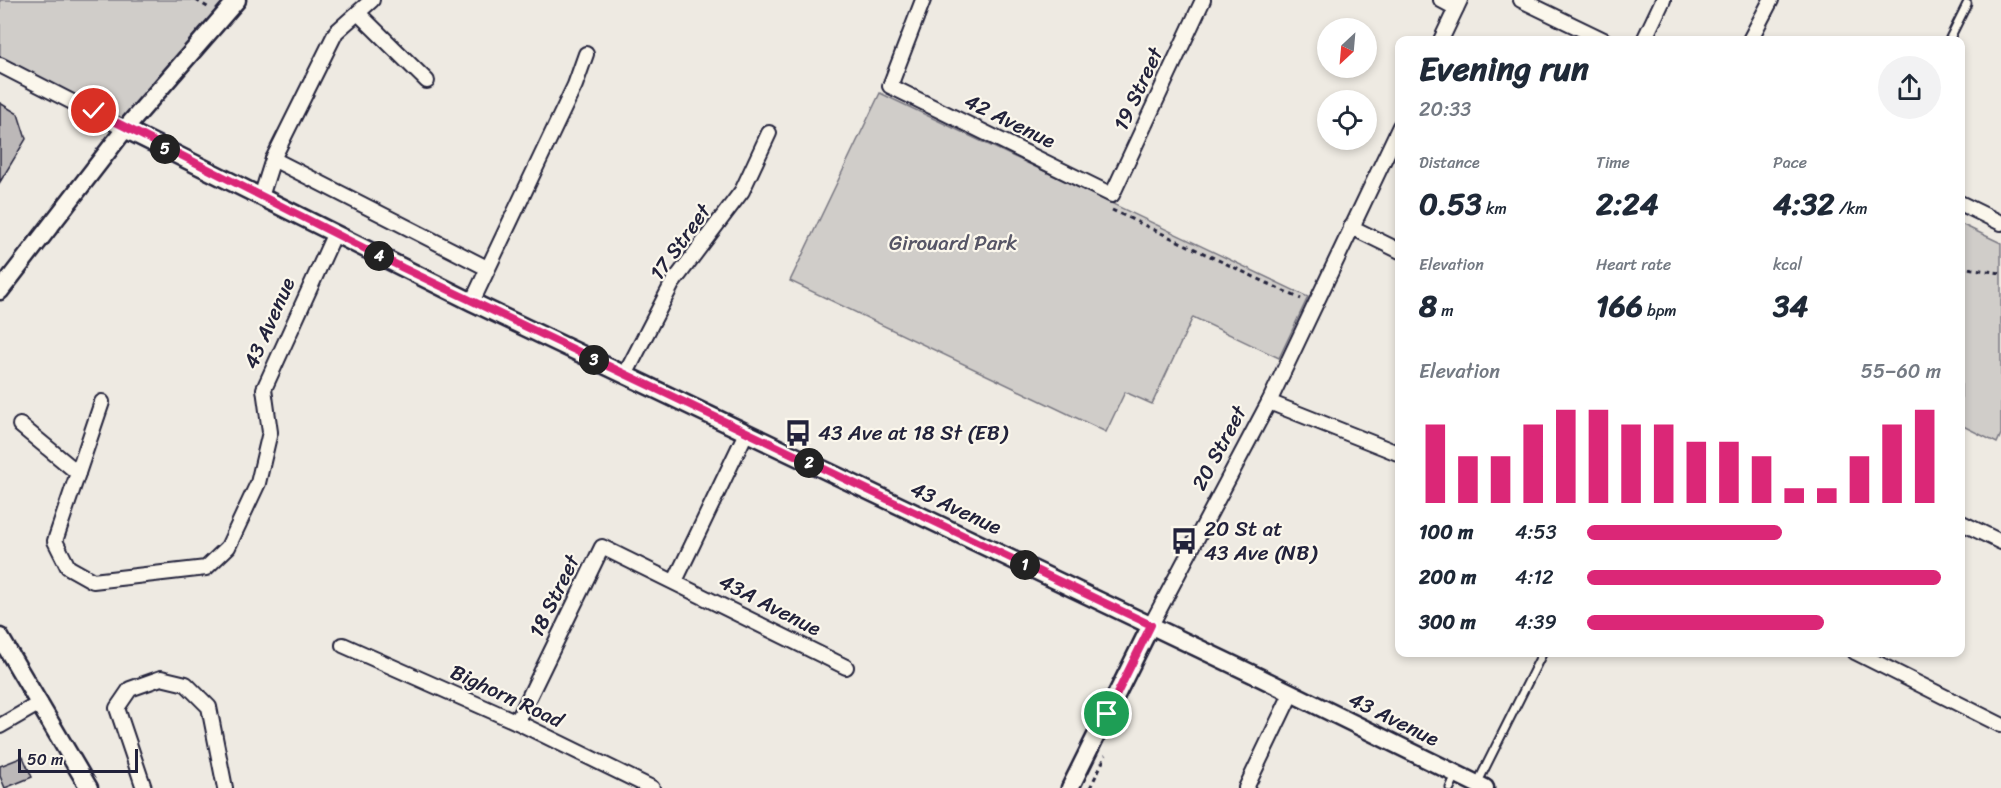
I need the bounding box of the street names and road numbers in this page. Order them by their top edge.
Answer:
street label: 19 Street [1102,40,1175,137]
street label: 42 Avenue [958,83,1062,159]
street label: 17 Street [639,194,722,289]
street label: 43 Avenue [232,271,306,375]
street label: 20 Street [1181,397,1258,497]
street label: 43 Avenue [904,470,1008,546]
street label: 18 Street [518,547,591,644]
street label: 43A Avenue [712,563,828,647]
street label: Bighorn Road [444,653,572,740]
street label: 43 Avenue [1342,681,1446,757]

